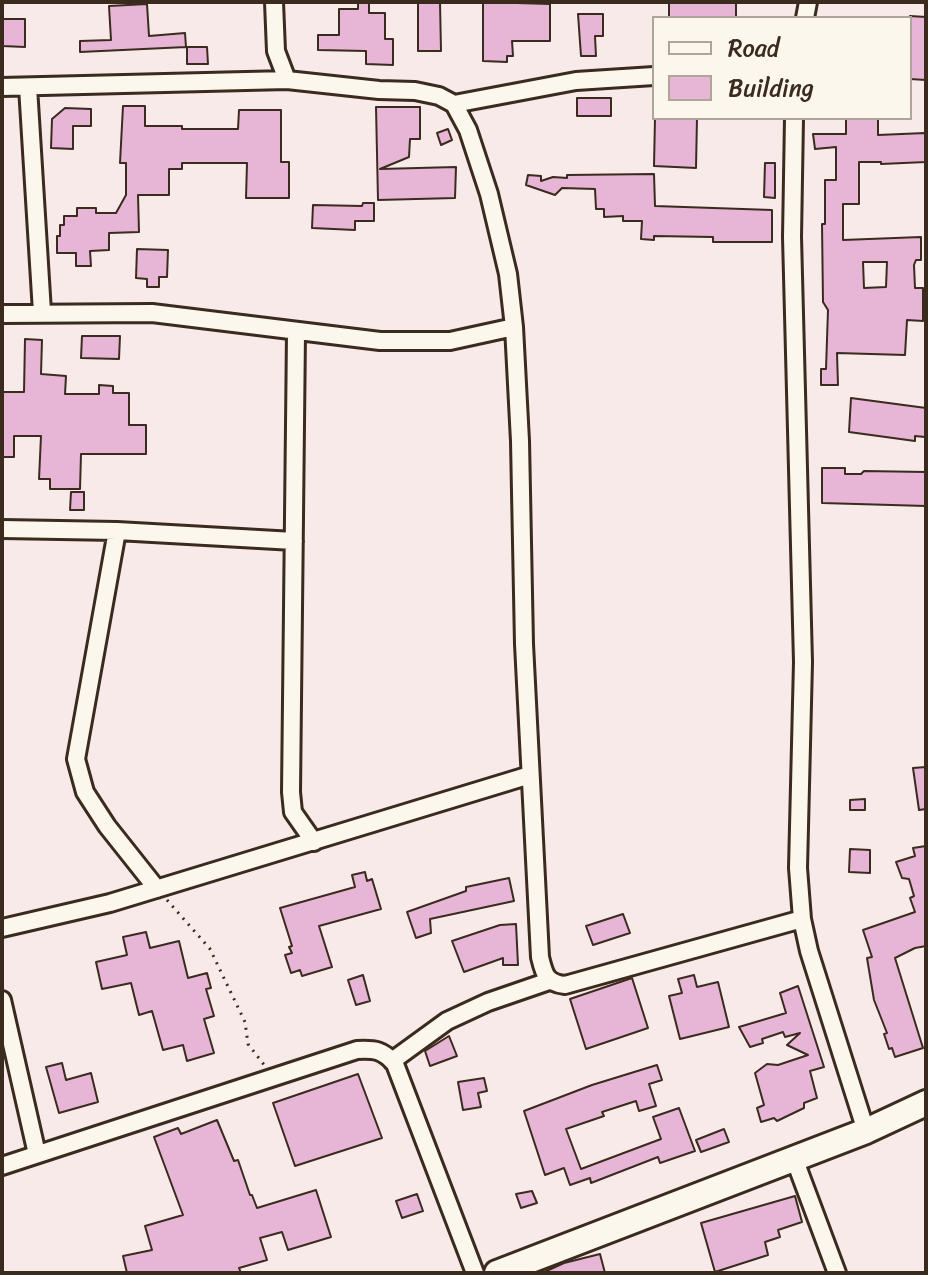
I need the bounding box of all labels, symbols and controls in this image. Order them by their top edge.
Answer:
legend [652,16,912,120]
text: Road [728,27,779,69]
text: Building [728,67,814,109]

